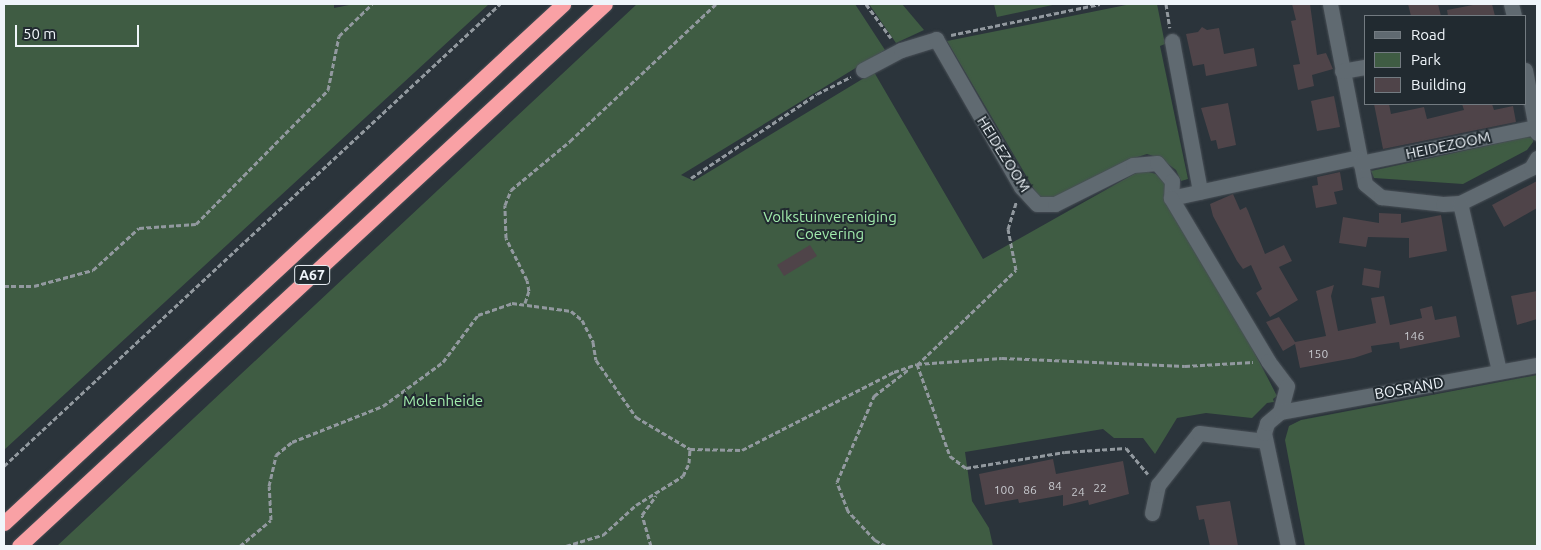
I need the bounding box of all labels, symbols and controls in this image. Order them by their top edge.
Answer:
scale bar [18,15,141,47]
legend [1364,15,1526,105]
text: 50 m [23,25,56,42]
text: Road [1411,26,1446,43]
text: Park [1411,51,1441,68]
text: Building [1411,76,1466,93]
street label: HEIDEZOOM [973,113,1035,195]
street label: HEIDEZOOM [1404,127,1492,163]
park label: Volkstuinvereniging Coevering [763,207,897,242]
road number: A67 [293,264,331,286]
house number: 146 [1404,329,1424,343]
house number: 150 [1308,347,1328,361]
street label: BOSRAND [1373,373,1445,403]
park label: Molenheide [403,392,483,410]
house number: 84 [1048,479,1062,493]
house number: 22 [1093,481,1107,495]
house number: 100 [994,483,1014,497]
house number: 86 [1023,483,1037,497]
house number: 24 [1071,485,1085,499]

